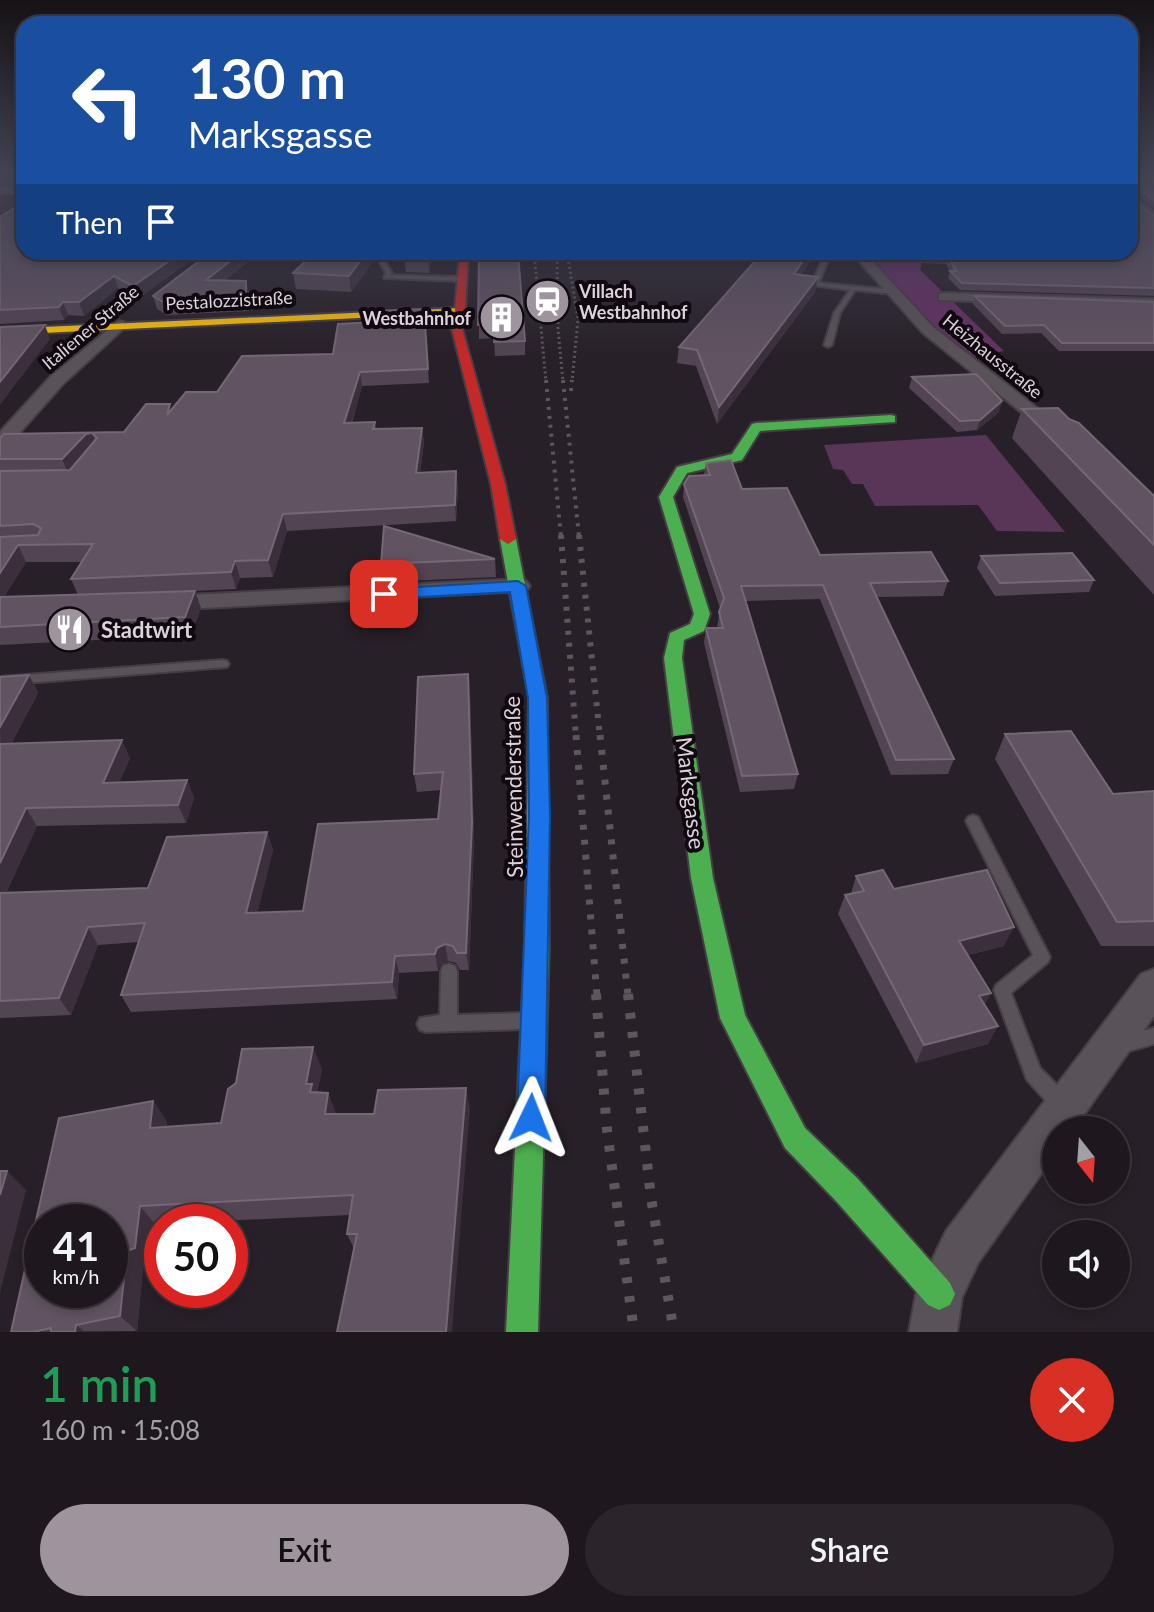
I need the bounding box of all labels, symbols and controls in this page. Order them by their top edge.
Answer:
text: 130 m [188,44,346,111]
icon: left [56,48,160,152]
text: Marksgasse [188,112,372,156]
icon: arrive [139,200,183,244]
text: Then [56,204,123,240]
station icon: Villach Westbahnhof [524,277,572,325]
street label: Italiener Straße [37,280,143,374]
place label: Villach Westbahnhof [578,280,688,323]
street label: Pestalozzistraße [165,286,293,314]
building icon: Westbahnhof [478,294,526,342]
place label: Westbahnhof [363,307,472,329]
street label: Heizhausstraße [939,309,1047,403]
pin [350,560,418,628]
icon: arrive [362,572,406,616]
restaurant icon: Stadtwirt [46,605,94,653]
place label: Stadtwirt [101,616,193,643]
street label: Steinwenderstraße [498,696,528,878]
street label: Marksgasse [671,735,711,851]
position arrow [489,1076,573,1160]
north arrow [1042,1116,1130,1204]
map controls [1042,1116,1130,1308]
speed limit sign: 50 [144,1204,248,1308]
button: sound [1042,1220,1130,1308]
text: 41 [53,1222,99,1270]
text: km/h [53,1264,99,1288]
text: 1 min [40,1355,158,1412]
button: close [1030,1358,1114,1442]
text: 160 m · 15:08 [40,1414,200,1446]
button: Exit [40,1504,569,1596]
button: Share [585,1504,1114,1596]

